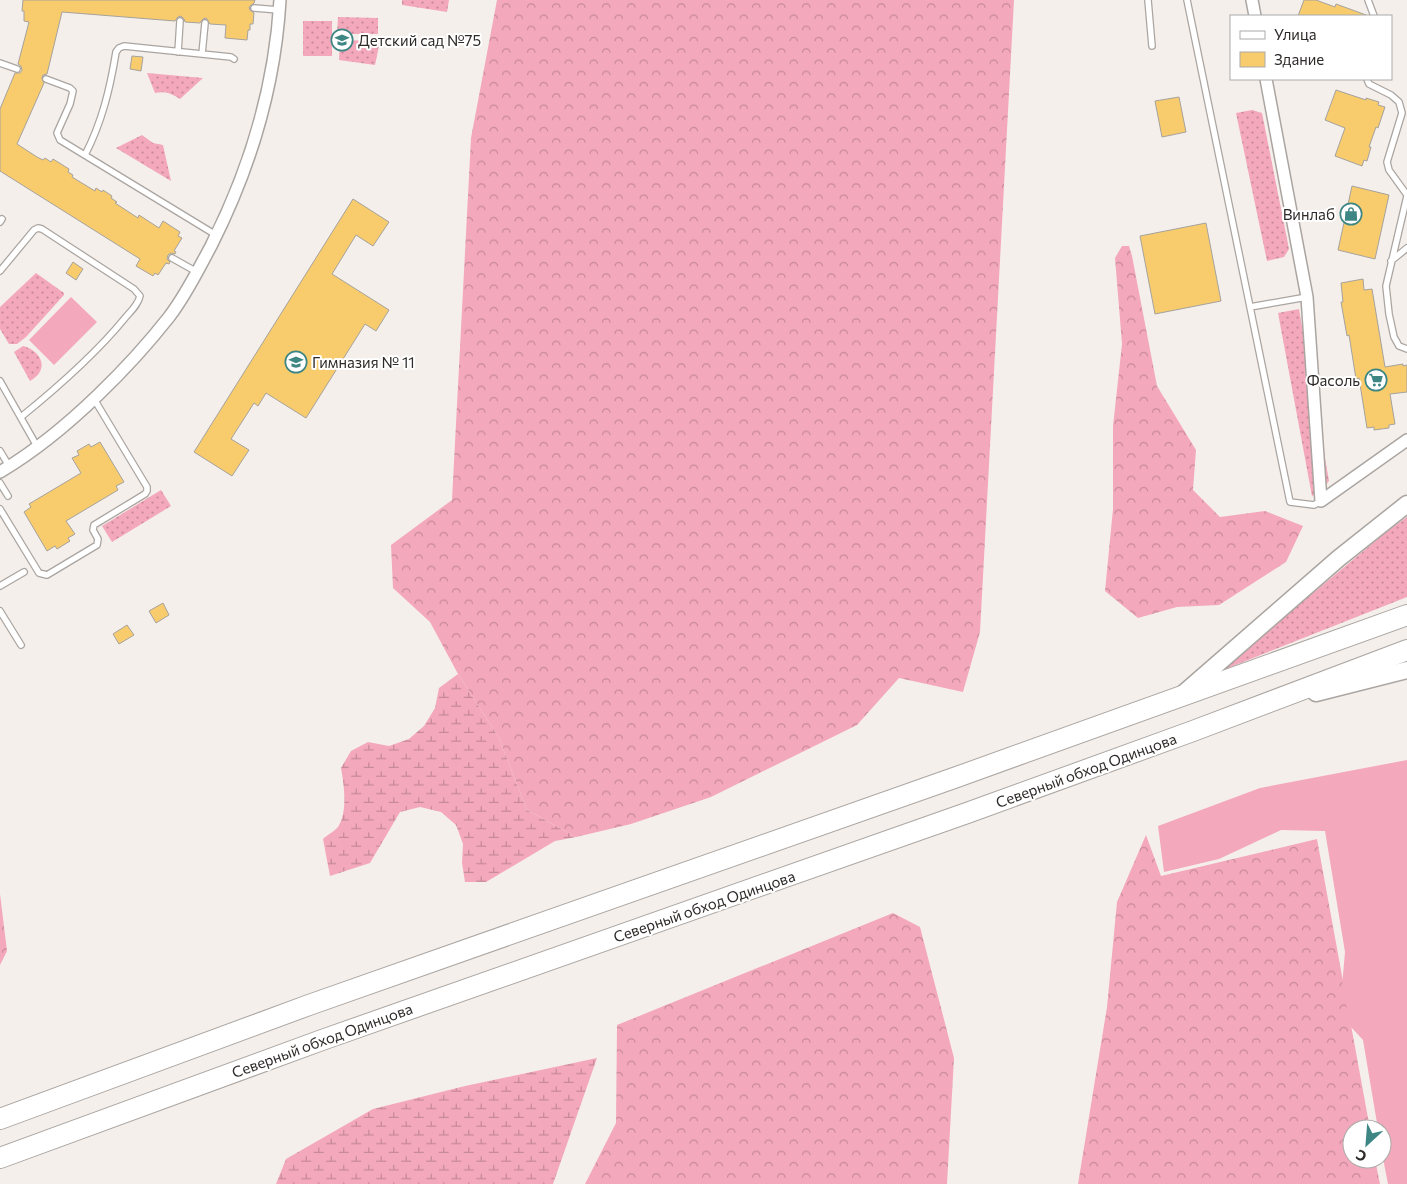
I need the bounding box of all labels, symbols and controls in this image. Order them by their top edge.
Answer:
legend [1230,15,1392,80]
text: Улица [1274,25,1316,43]
school or university icon: Детский сад №75 [330,28,354,52]
place label: Детский сад №75 [358,31,481,49]
text: Здание [1274,50,1324,68]
shop icon: Винлаб [1339,202,1363,226]
place label: Винлаб [1283,205,1335,223]
school or university icon: Гимназия № 11 [284,350,308,374]
place label: Гимназия № 11 [312,353,415,371]
supermarket icon: Фасоль [1364,368,1388,392]
place label: Фасоль [1307,371,1360,389]
street label: Северный обход Одинцова [993,729,1179,811]
street label: Северный обход Одинцова [611,866,797,946]
street label: Северный обход Одинцова [229,999,415,1081]
north arrow [1342,1119,1392,1169]
text: С [1353,1146,1369,1166]

